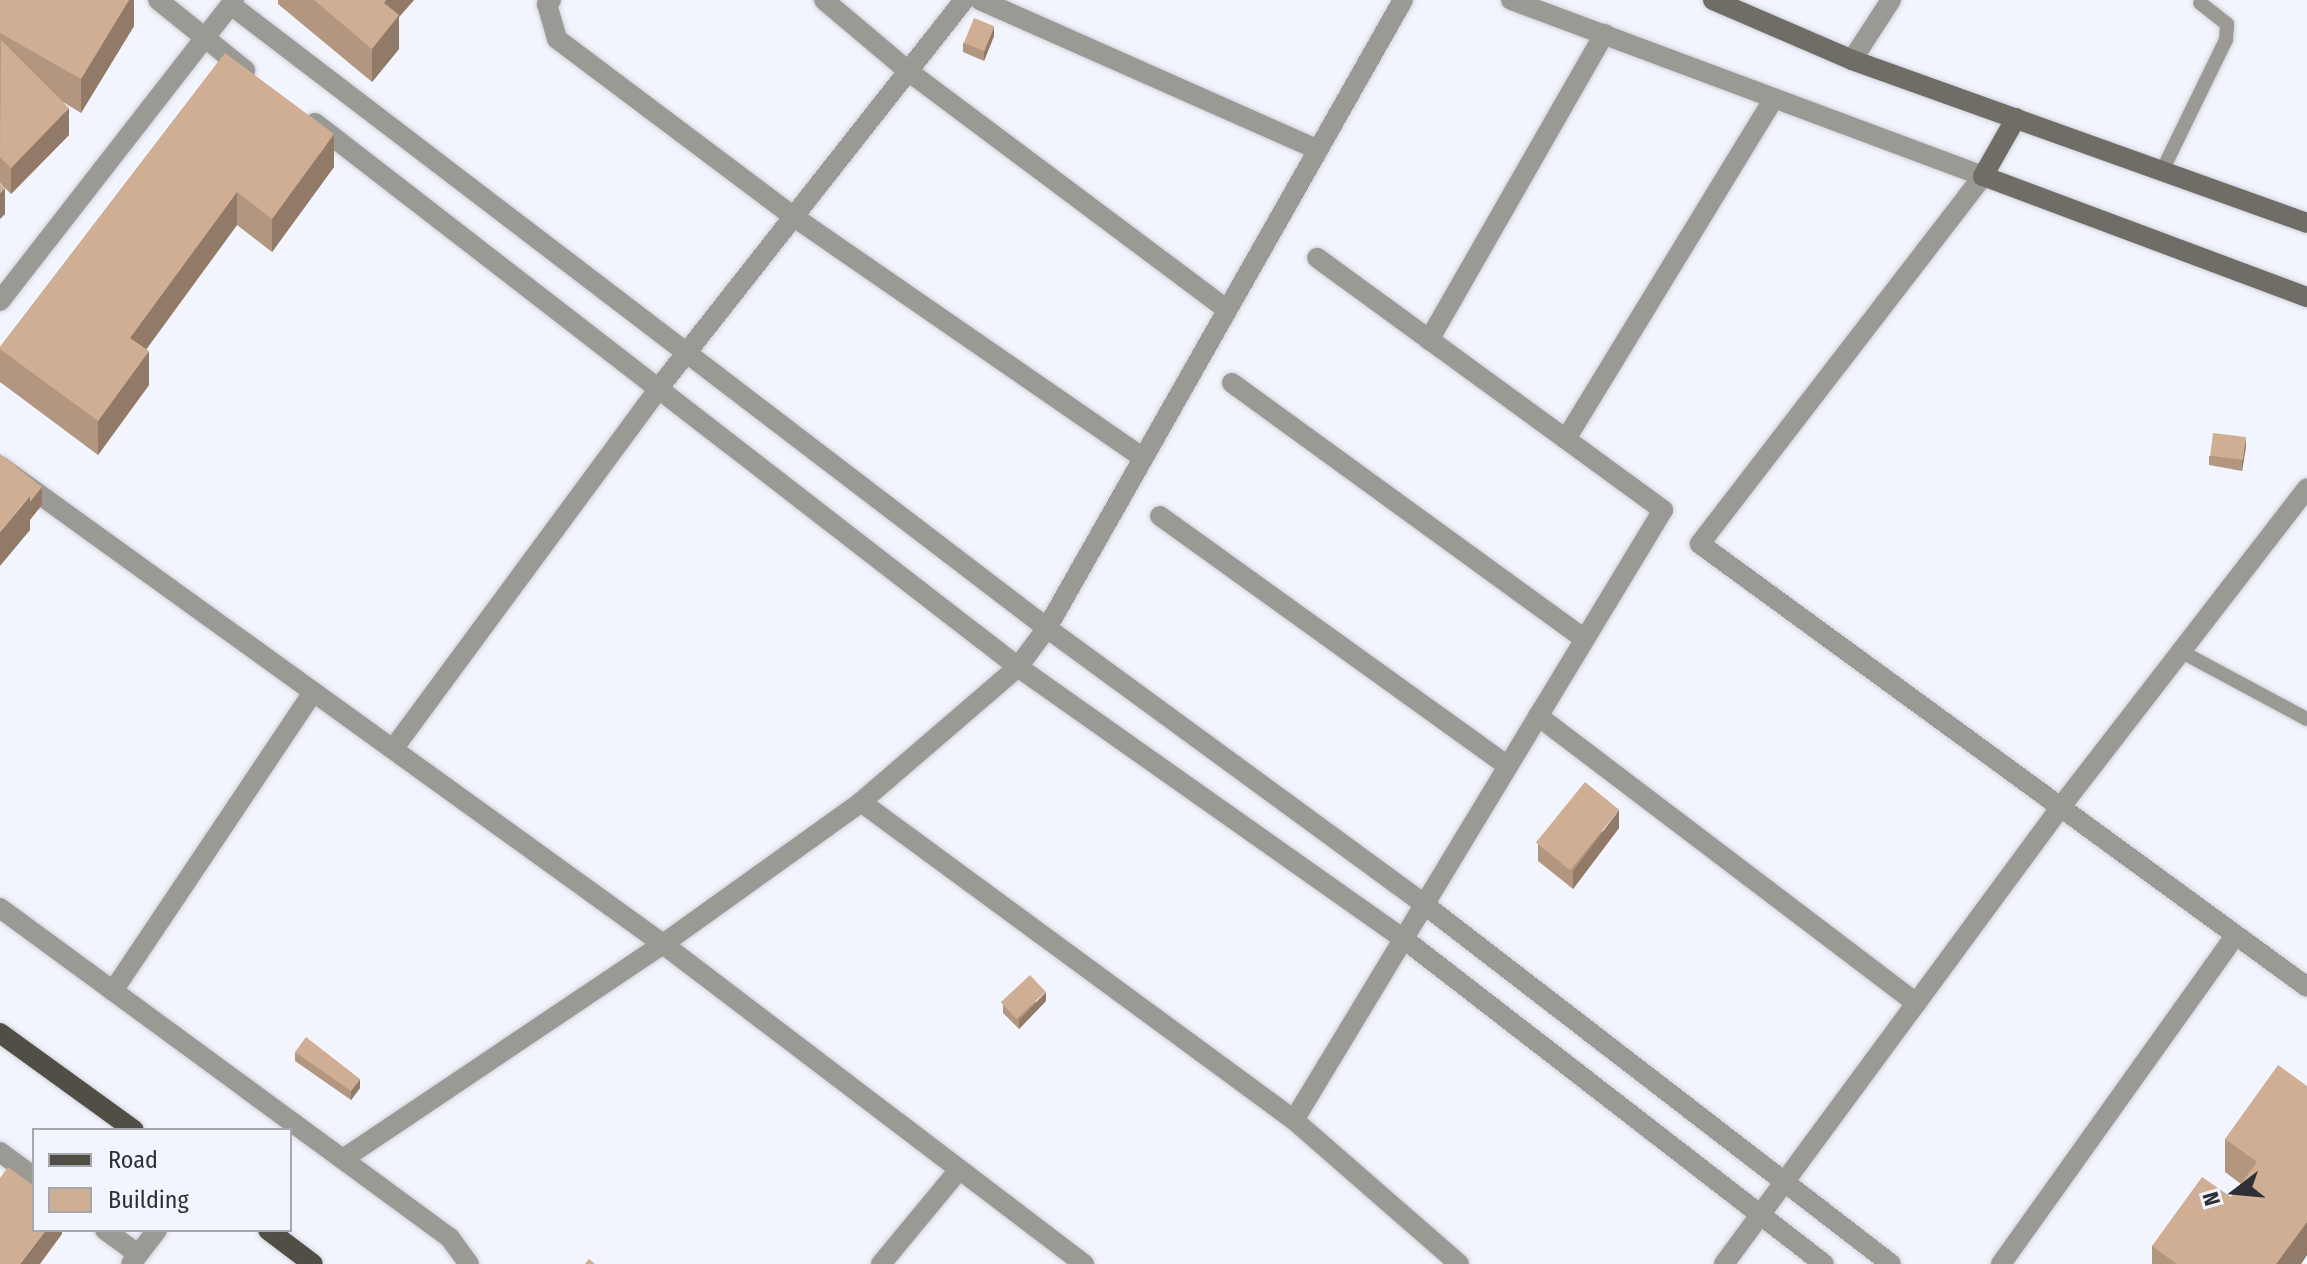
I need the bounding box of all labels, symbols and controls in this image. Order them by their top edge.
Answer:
legend [32,1128,292,1232]
text: Road [108,1146,158,1174]
north arrow [2195,1152,2275,1232]
text: Building [108,1186,189,1214]
text: N [2197,1189,2226,1209]

